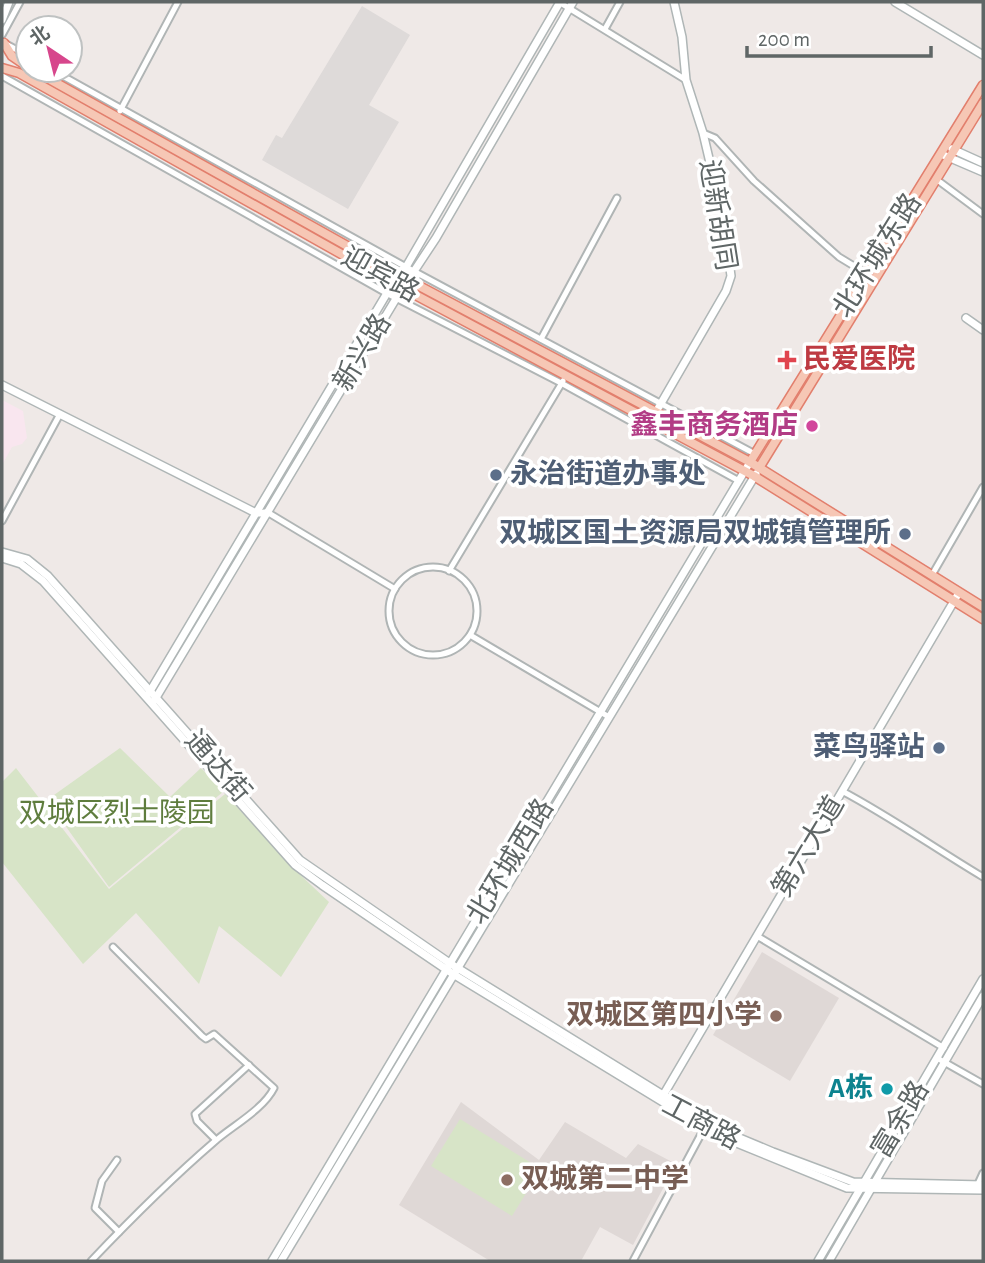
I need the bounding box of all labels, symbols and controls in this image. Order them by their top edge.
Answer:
north arrow [14,14,84,84]
scale bar [747,14,931,58]
text: 北 [26,22,53,50]
text: 200 m [758,29,810,50]
street label: 迎新胡同 [694,157,742,273]
street label: 北环城东路 [827,188,927,323]
street label: 迎宾路 [336,241,424,308]
street label: 新兴路 [328,309,397,396]
place label: 民爱医院 [803,343,915,374]
marker: 民爱医院 [777,350,797,370]
place label: 鑫丰商务酒店 [630,409,798,440]
marker: 鑫丰商务酒店 [804,418,820,434]
place label: 永治街道办事处 [510,458,706,489]
marker: 永治街道办事处 [488,467,504,483]
place label: 双城区国土资源局双城镇管理所 [499,517,891,548]
marker: 双城区国土资源局双城镇管理所 [897,526,913,542]
street label: 通达街 [179,725,257,808]
place label: 菜鸟驿站 [813,731,925,762]
marker: 菜鸟驿站 [931,740,947,756]
street label: 第六大道 [766,791,850,902]
street label: 北环城西路 [461,794,559,929]
park label: 双城区烈士陵园 [19,798,215,828]
place label: 双城区第四小学 [566,1000,762,1030]
marker: 双城区第四小学 [768,1008,784,1024]
place label: A栋 [828,1073,873,1103]
street label: 富余路 [866,1076,935,1163]
marker: A栋 [879,1081,895,1097]
street label: 工商路 [657,1089,746,1155]
place label: 双城第二中学 [521,1164,689,1194]
marker: 双城第二中学 [499,1172,515,1188]

